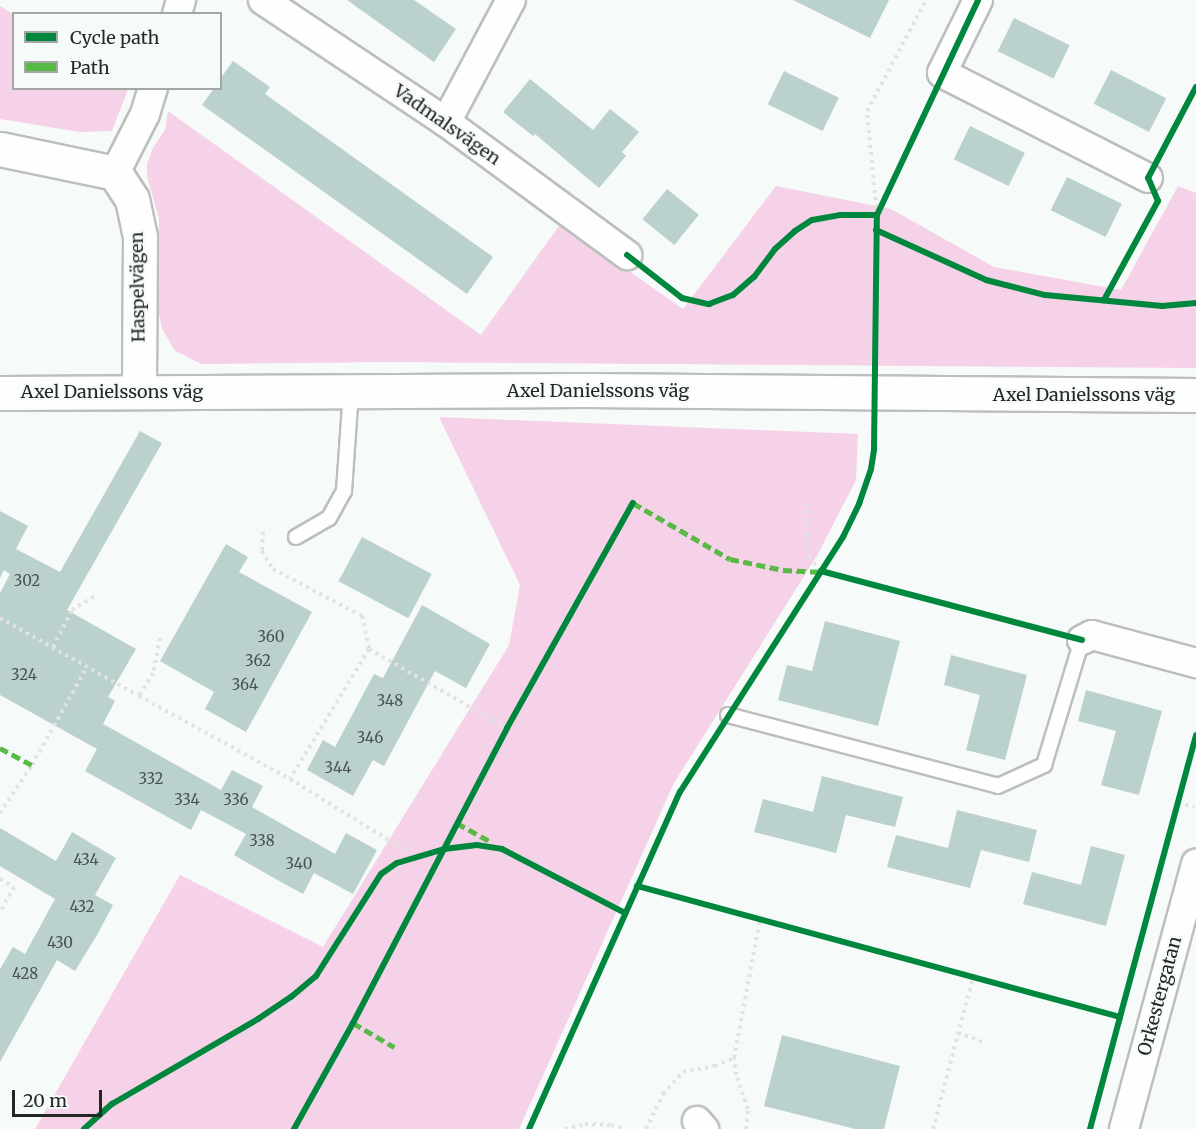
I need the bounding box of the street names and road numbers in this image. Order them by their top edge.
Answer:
street label: Vadmalsvägen [389,80,505,170]
street label: Haspelvägen [126,231,150,343]
street label: Axel Danielssons väg [507,380,689,402]
street label: Axel Danielssons väg [21,381,203,403]
street label: Axel Danielssons väg [993,384,1175,406]
street label: Orkestergatan [1134,934,1186,1058]

